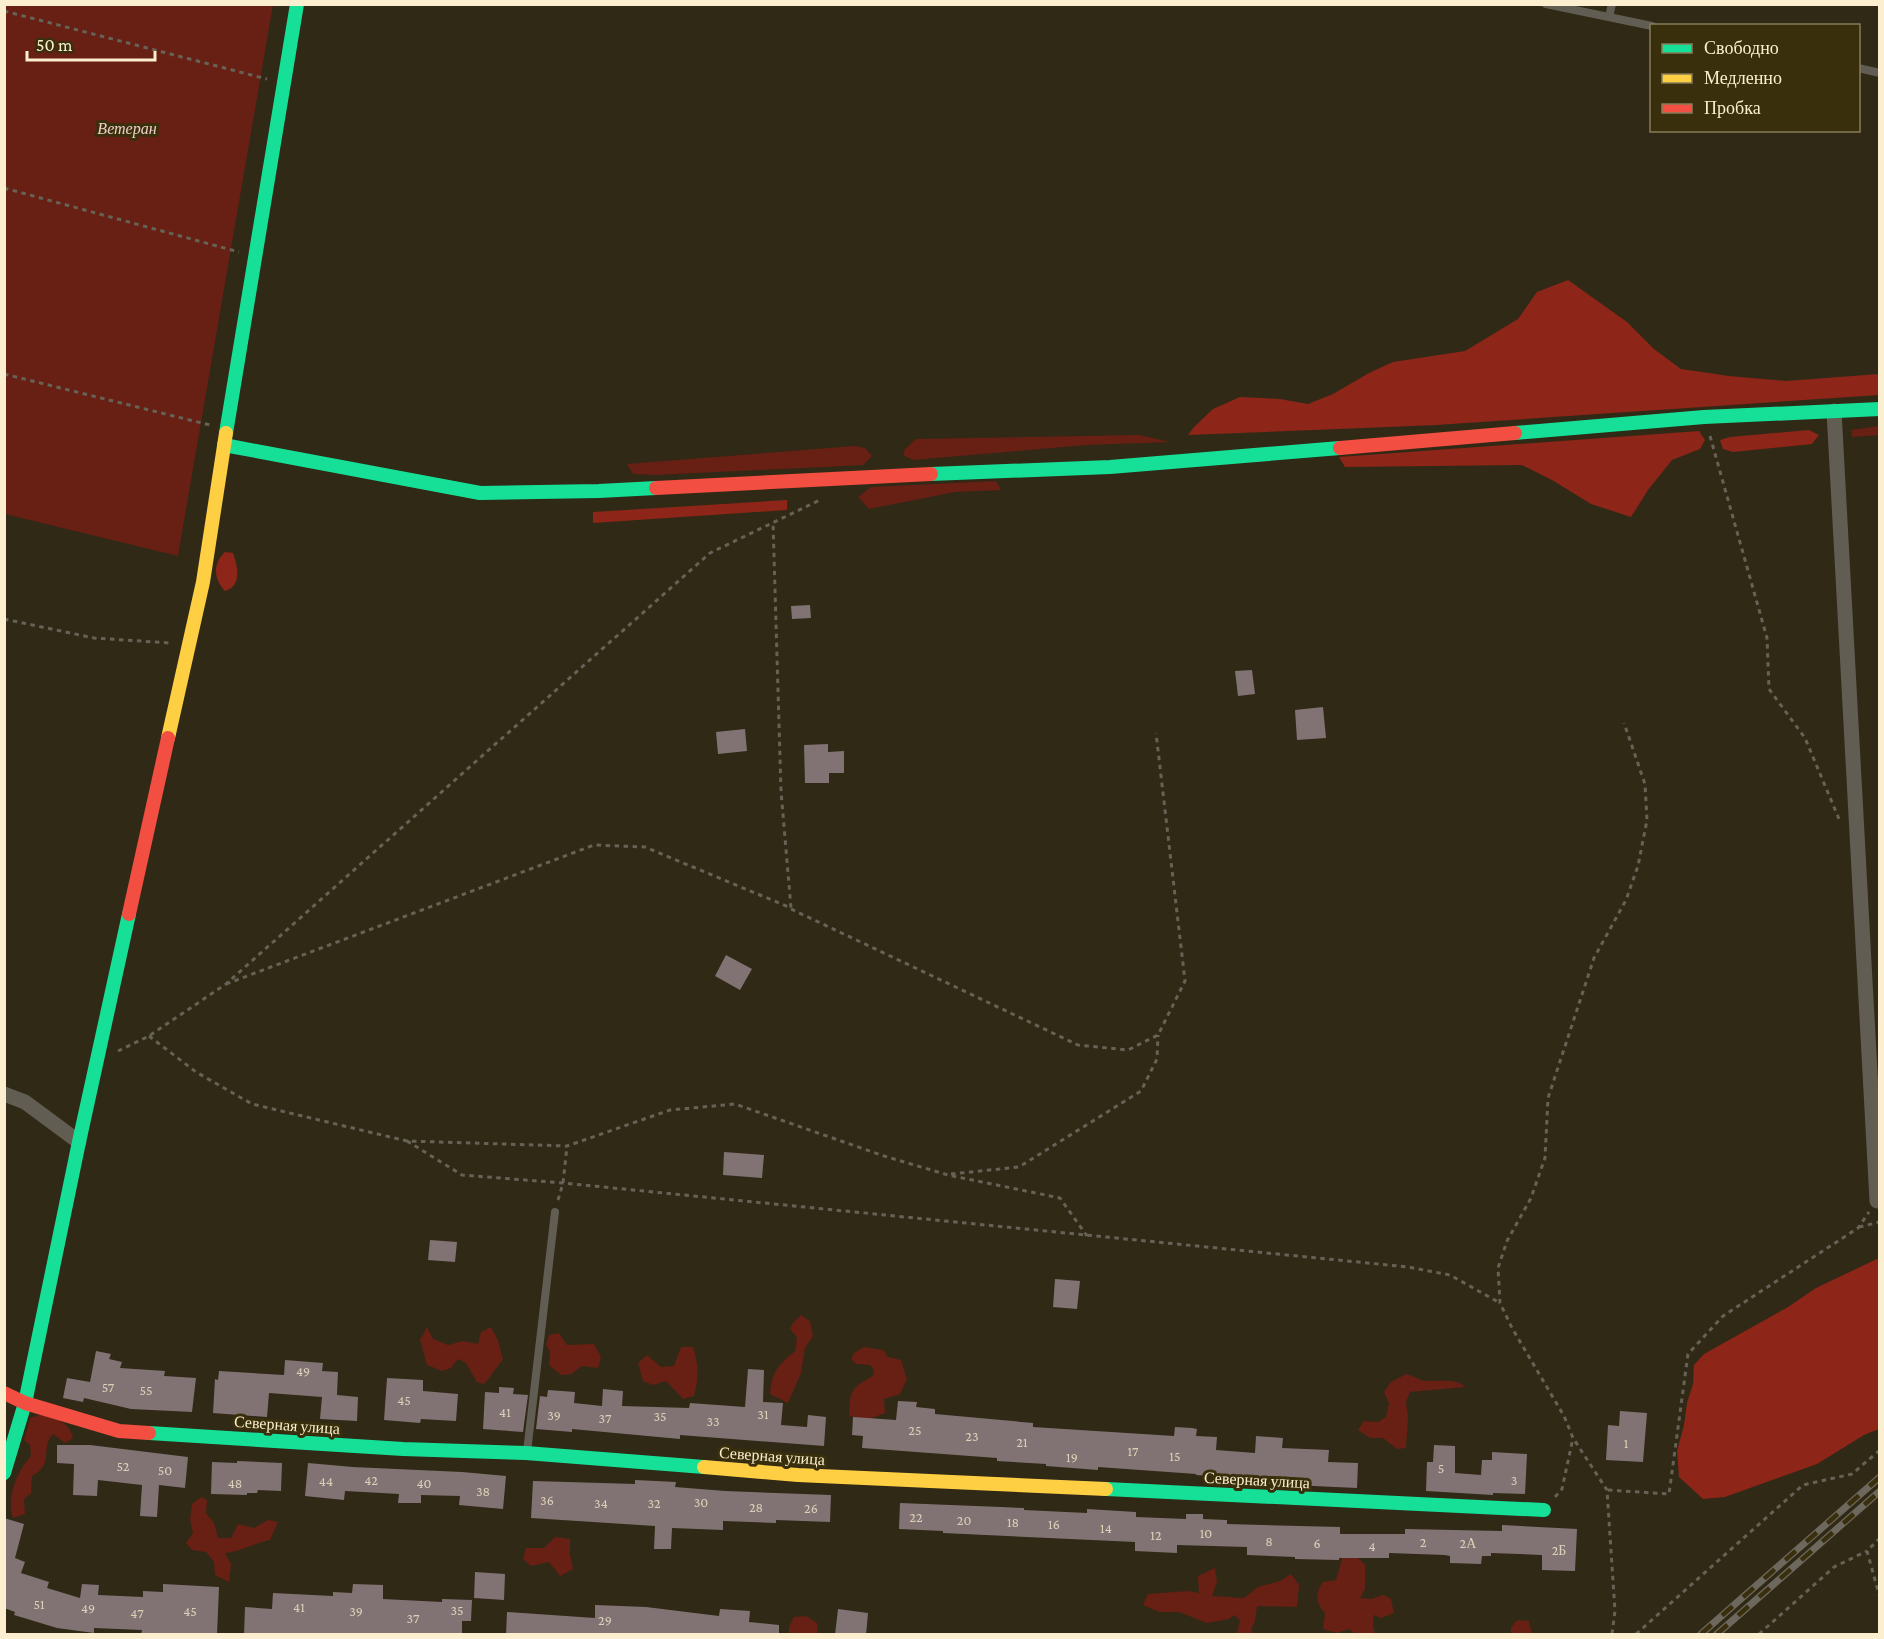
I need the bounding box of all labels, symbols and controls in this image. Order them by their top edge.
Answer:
scale bar [27,24,154,62]
legend [1650,24,1860,132]
text: 50 m [36,35,73,55]
text: Свободно [1704,38,1779,58]
text: Медленно [1704,68,1782,88]
text: Пробка [1704,98,1761,118]
park label: Ветеран [97,120,157,138]
house number: 49 [296,1363,310,1379]
house number: 57 [102,1379,115,1395]
house number: 55 [139,1382,153,1398]
house number: 45 [397,1392,411,1408]
house number: 41 [499,1404,511,1420]
house number: 31 [757,1406,769,1422]
house number: 39 [547,1407,561,1423]
house number: 35 [653,1408,667,1424]
house number: 37 [599,1410,612,1426]
street label: Северная улица [233,1413,340,1438]
house number: 33 [706,1413,720,1429]
house number: 25 [908,1422,922,1438]
house number: 23 [965,1428,979,1444]
house number: 21 [1016,1434,1028,1450]
house number: 1 [1624,1435,1629,1451]
house number: 17 [1127,1443,1139,1459]
street label: Северная улица [718,1444,825,1469]
house number: 15 [1169,1448,1181,1464]
house number: 19 [1066,1449,1078,1465]
house number: 52 [117,1458,130,1474]
house number: 5 [1438,1460,1444,1476]
house number: 50 [158,1462,172,1478]
street label: Северная улица [1204,1469,1310,1492]
house number: 42 [364,1472,378,1488]
house number: 3 [1511,1472,1517,1488]
house number: 44 [319,1473,333,1489]
house number: 48 [228,1475,242,1491]
house number: 40 [416,1475,432,1491]
house number: 38 [476,1483,490,1499]
house number: 36 [540,1492,554,1508]
house number: 30 [694,1494,708,1510]
house number: 34 [594,1495,608,1511]
house number: 32 [647,1495,661,1511]
house number: 28 [749,1499,763,1515]
house number: 26 [804,1500,818,1516]
house number: 22 [909,1509,923,1525]
house number: 20 [957,1512,971,1528]
house number: 18 [1007,1514,1019,1530]
house number: 16 [1048,1516,1060,1532]
house number: 14 [1100,1520,1112,1536]
house number: 10 [1200,1525,1212,1541]
house number: 12 [1150,1527,1162,1543]
house number: 8 [1265,1533,1273,1549]
house number: 2 [1420,1534,1427,1550]
house number: 6 [1313,1535,1321,1551]
house number: 2А [1460,1535,1477,1551]
house number: 4 [1368,1538,1376,1554]
house number: 2Б [1552,1542,1566,1558]
house number: 51 [33,1596,45,1612]
house number: 41 [293,1599,305,1615]
house number: 49 [81,1600,95,1616]
house number: 35 [450,1602,464,1618]
house number: 45 [183,1603,197,1619]
house number: 39 [349,1603,363,1619]
house number: 47 [130,1605,144,1621]
house number: 37 [407,1610,420,1626]
house number: 29 [598,1612,612,1628]

